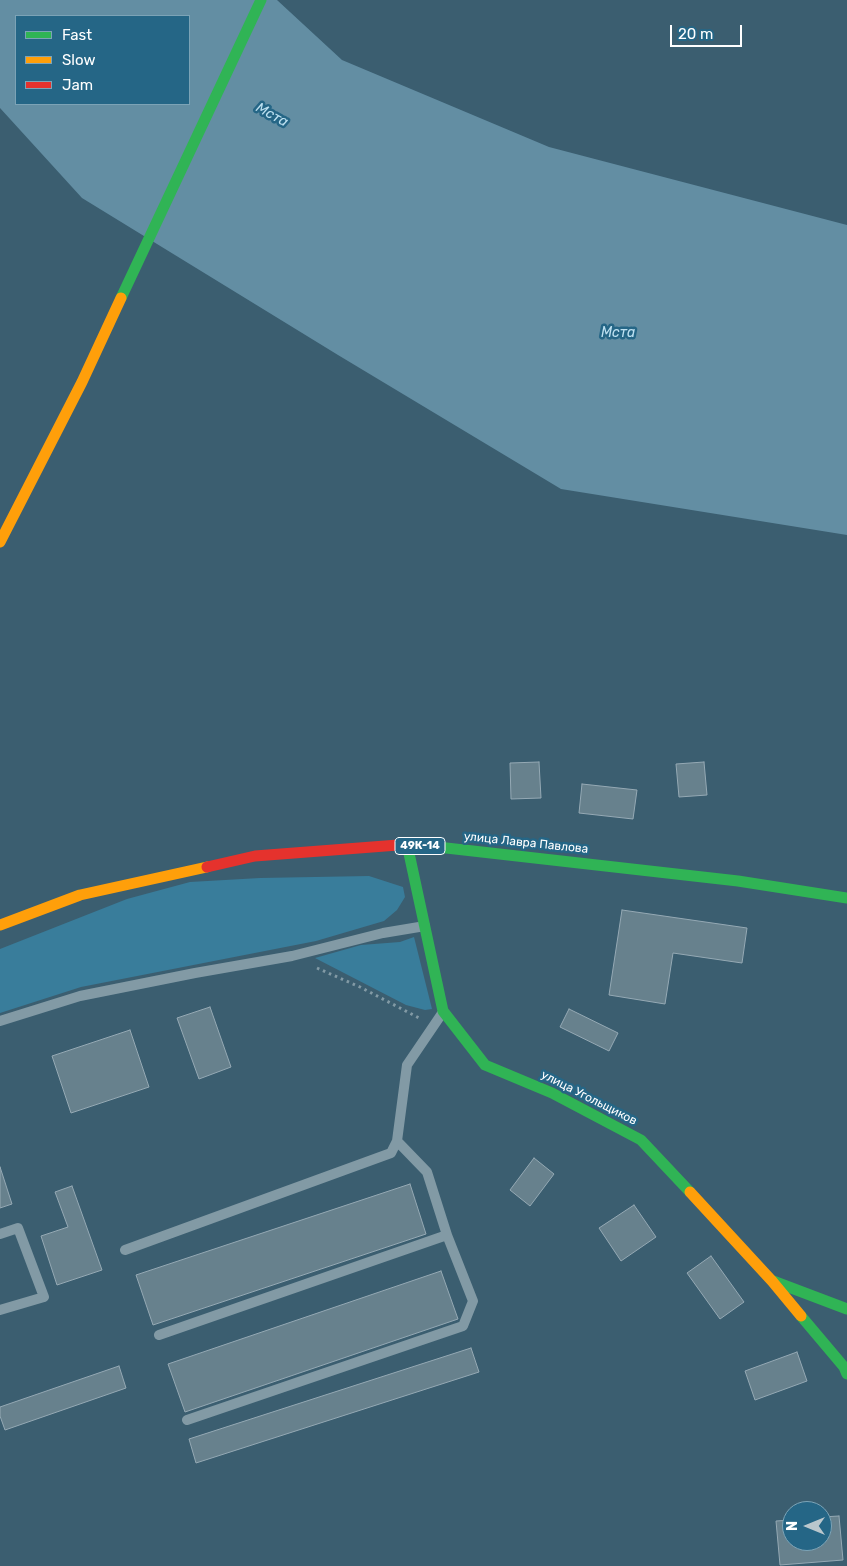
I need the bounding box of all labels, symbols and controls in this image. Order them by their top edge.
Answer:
legend [15,15,190,105]
scale bar [672,15,744,47]
text: 20 m [678,25,713,43]
text: Fast [62,26,92,44]
text: Slow [62,51,95,69]
text: Jam [62,76,93,94]
water label: Мста [253,99,291,131]
water label: Мста [601,325,635,341]
street label: улица Лавра Павлова [463,829,589,857]
road number: 49К-14 [395,838,445,854]
street label: улица Угольщиков [539,1068,639,1128]
north arrow [782,1501,832,1551]
text: N [784,1521,801,1531]

